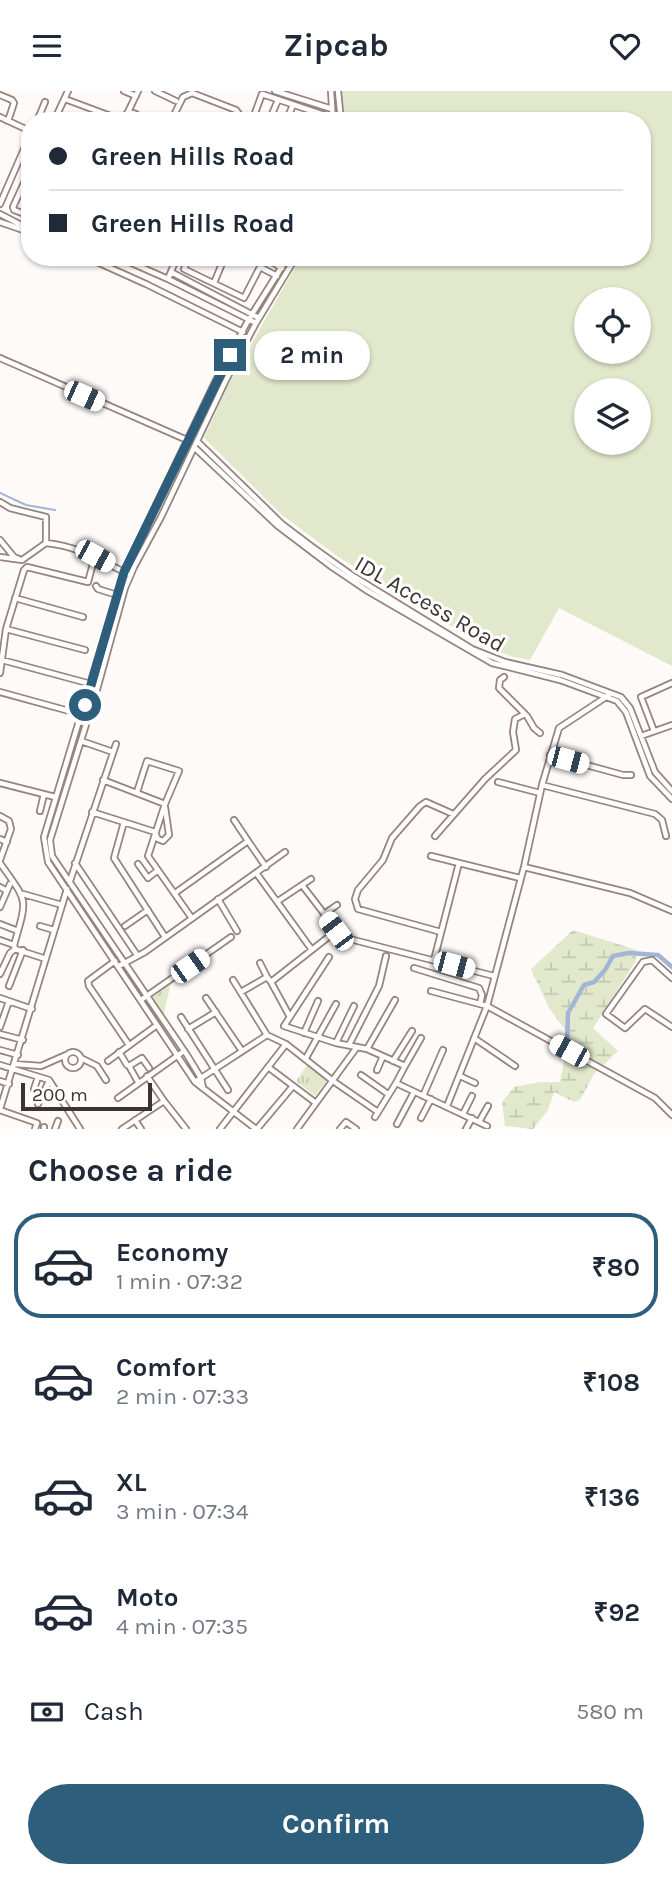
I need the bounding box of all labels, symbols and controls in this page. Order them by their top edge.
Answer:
icon: menu [28,27,66,65]
text: Zipcab [283,27,389,64]
icon: heart [606,27,644,65]
text: Green Hills Road [91,141,295,172]
text: Green Hills Road [91,208,295,239]
map controls [574,287,651,455]
button: locate [574,287,651,364]
callout: 2 min [254,331,370,379]
route end [214,339,246,371]
text: 2 min [280,342,344,369]
car [61,378,108,414]
button: layers [574,378,651,455]
car [72,537,119,575]
street label: IDL Access Road [350,550,510,658]
route start [69,689,101,721]
car [545,744,592,776]
car [315,908,358,954]
car [167,945,214,987]
car [431,949,478,981]
car [546,1032,593,1070]
scale bar [21,1080,152,1112]
text: 200 m [32,1084,88,1106]
text: Choose a ride [28,1152,233,1189]
icon: car [32,1234,95,1297]
text: Economy [116,1237,228,1268]
text: ₹80 [592,1252,640,1283]
text: 1 min · 07:32 [116,1268,243,1295]
icon: car [32,1349,95,1412]
text: Comfort [116,1352,217,1383]
text: ₹108 [583,1367,640,1398]
text: 2 min · 07:33 [116,1383,249,1410]
icon: car [32,1464,95,1527]
text: XL [116,1467,147,1498]
text: ₹136 [584,1482,640,1513]
text: 3 min · 07:34 [116,1498,249,1525]
icon: car [32,1579,95,1642]
text: Moto [116,1582,178,1613]
text: ₹92 [594,1597,640,1628]
text: 4 min · 07:35 [116,1613,248,1640]
icon: cash [28,1693,66,1731]
text: Cash [84,1696,144,1727]
text: 580 m [576,1698,644,1725]
button: Confirm [28,1784,644,1864]

